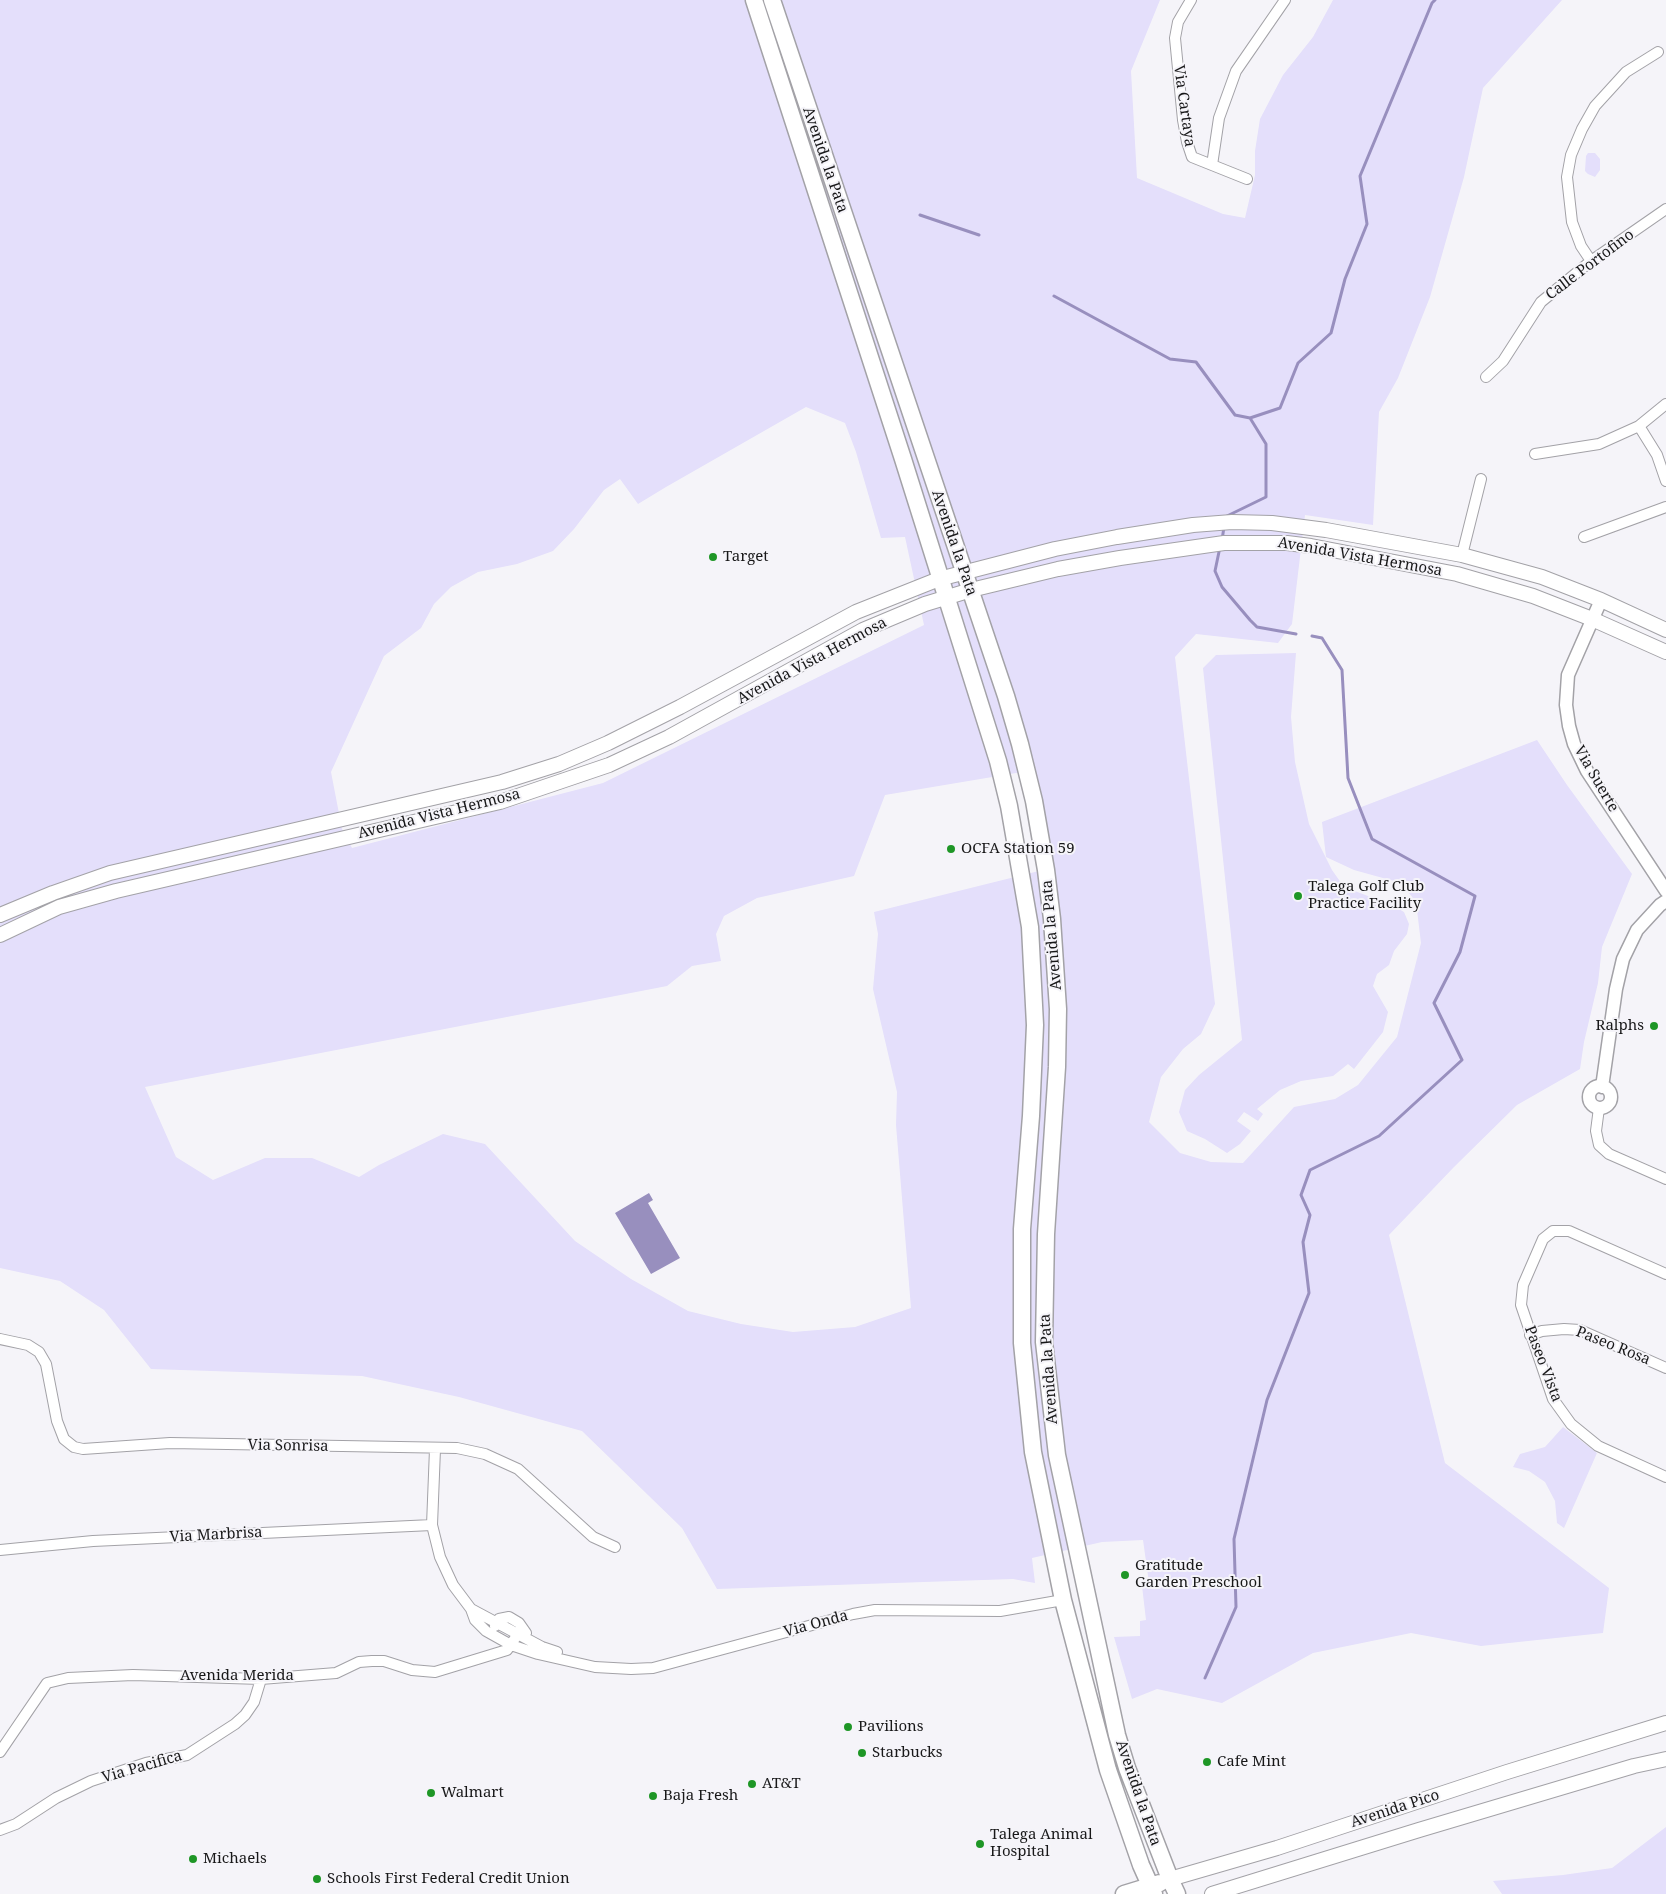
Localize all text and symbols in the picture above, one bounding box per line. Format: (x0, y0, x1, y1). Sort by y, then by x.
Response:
street label: Via Cartaya (1169, 64, 1199, 148)
street label: Avenida la Pata (798, 105, 852, 215)
street label: Calle Portofino (1542, 226, 1638, 304)
street label: Avenida la Pata (927, 488, 981, 598)
street label: Avenida Vista Hermosa (1276, 534, 1444, 580)
place label: Target (723, 548, 769, 566)
marker: Target (707, 551, 719, 563)
street label: Avenida Vista Hermosa (734, 614, 890, 708)
street label: Via Suerte (1570, 743, 1622, 815)
street label: Avenida Vista Hermosa (356, 785, 522, 843)
place label: OCFA Station 59 (961, 840, 1075, 858)
marker: OCFA Station 59 (945, 843, 957, 855)
place label: Talega Golf Club Practice Facility (1308, 878, 1424, 913)
street label: Avenida la Pata (1038, 879, 1066, 991)
marker: Talega Golf Club Practice Facility (1292, 890, 1304, 902)
place label: Ralphs (1596, 1017, 1644, 1035)
marker: Ralphs (1648, 1020, 1660, 1032)
street label: Avenida la Pata (1036, 1313, 1062, 1425)
street label: Paseo Vista (1520, 1323, 1566, 1405)
street label: Paseo Rosa (1573, 1323, 1653, 1369)
street label: Via Sonrisa (247, 1436, 329, 1456)
street label: Via Marbrisa (169, 1524, 263, 1546)
place label: Gratitude Garden Preschool (1135, 1557, 1262, 1592)
marker: Gratitude Garden Preschool (1119, 1569, 1131, 1581)
street label: Via Onda (782, 1607, 850, 1641)
street label: Avenida Merida (180, 1667, 294, 1685)
place label: Pavilions (858, 1718, 924, 1736)
marker: Pavilions (842, 1721, 854, 1733)
street label: Avenida la Pata (1111, 1738, 1165, 1848)
place label: Starbucks (872, 1744, 943, 1762)
street label: Via Pacifica (100, 1747, 184, 1787)
marker: Starbucks (856, 1747, 868, 1759)
place label: Cafe Mint (1217, 1753, 1286, 1771)
marker: Cafe Mint (1201, 1756, 1213, 1768)
place label: AT&T (762, 1775, 801, 1793)
marker: AT&T (746, 1778, 758, 1790)
place label: Walmart (441, 1784, 504, 1802)
street label: Avenida Pico (1348, 1786, 1442, 1832)
marker: Walmart (425, 1787, 437, 1799)
place label: Baja Fresh (663, 1787, 738, 1805)
marker: Baja Fresh (647, 1790, 659, 1802)
place label: Talega Animal Hospital (990, 1826, 1093, 1861)
marker: Talega Animal Hospital (974, 1838, 986, 1850)
place label: Michaels (203, 1850, 267, 1868)
marker: Michaels (187, 1853, 199, 1865)
place label: Schools First Federal Credit Union (327, 1870, 570, 1888)
marker: Schools First Federal Credit Union (311, 1873, 323, 1885)

